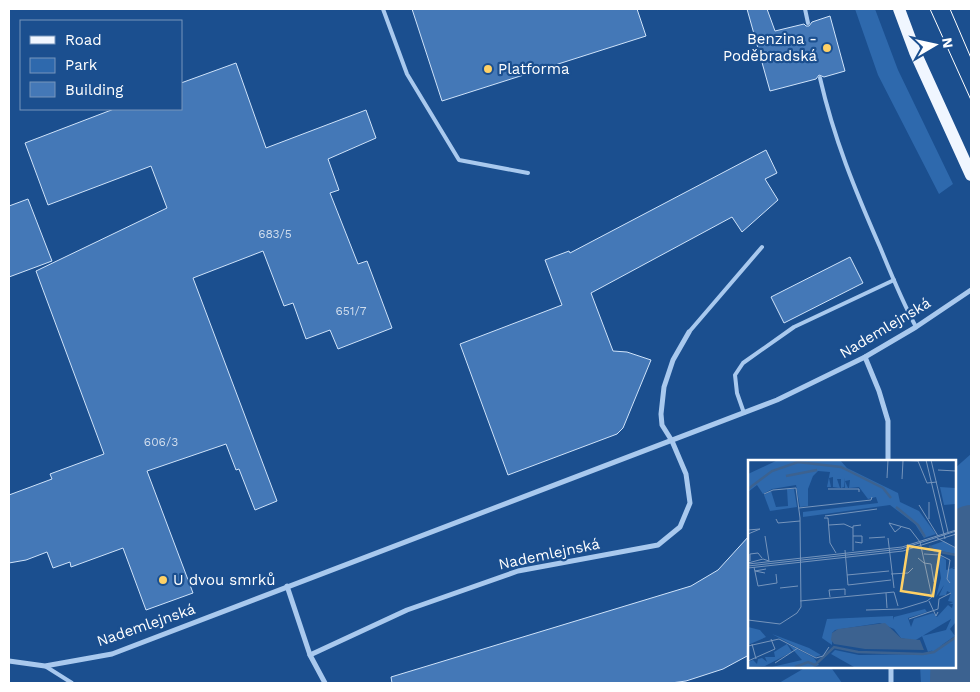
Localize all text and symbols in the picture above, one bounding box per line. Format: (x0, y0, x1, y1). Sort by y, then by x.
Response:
legend (20, 20, 182, 110)
north arrow (910, 20, 960, 70)
place label: Benzina - Poděbradská (723, 30, 817, 65)
text: Road (65, 31, 102, 49)
text: N (939, 37, 957, 49)
marker: Benzina - Poděbradská (821, 42, 833, 54)
text: Park (65, 56, 98, 74)
place label: Platforma (498, 60, 570, 78)
marker: Platforma (482, 63, 494, 75)
text: Building (65, 81, 123, 99)
house number: 683/5 (258, 227, 292, 241)
street label: Nademlejnská (836, 293, 934, 362)
house number: 651/7 (336, 304, 367, 318)
house number: 606/3 (144, 435, 178, 449)
inset map (748, 460, 955, 667)
street label: Nademlejnská (497, 534, 602, 574)
place label: U dvou smrků (173, 571, 275, 589)
marker: U dvou smrků (157, 574, 169, 586)
street label: Nademlejnská (94, 600, 198, 650)

